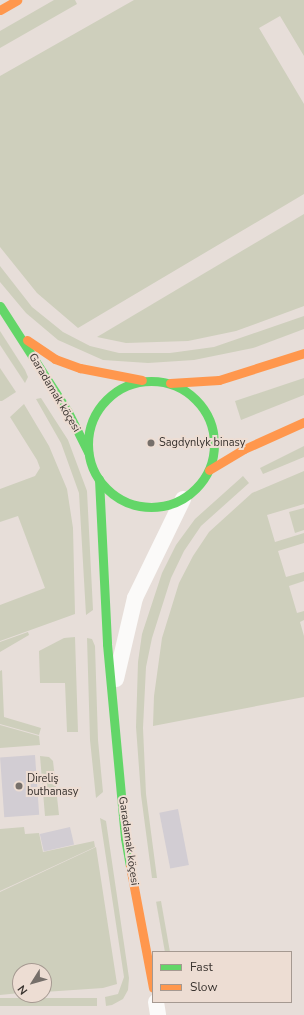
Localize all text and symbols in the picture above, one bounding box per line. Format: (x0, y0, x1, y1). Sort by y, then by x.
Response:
street label: Garadamak köçesi (25, 351, 83, 435)
place label: Sagdynlyk binasy (159, 436, 245, 450)
marker: Sagdynlyk binasy (146, 438, 156, 448)
place label: Direliş buthanasy (27, 773, 78, 799)
marker: Direliş buthanasy (14, 781, 24, 791)
street label: Garadamak köçesi (115, 796, 141, 886)
legend (152, 951, 292, 1003)
text: Fast (190, 959, 213, 975)
north arrow (12, 963, 52, 1003)
text: Slow (190, 979, 218, 995)
text: N (14, 982, 31, 998)

